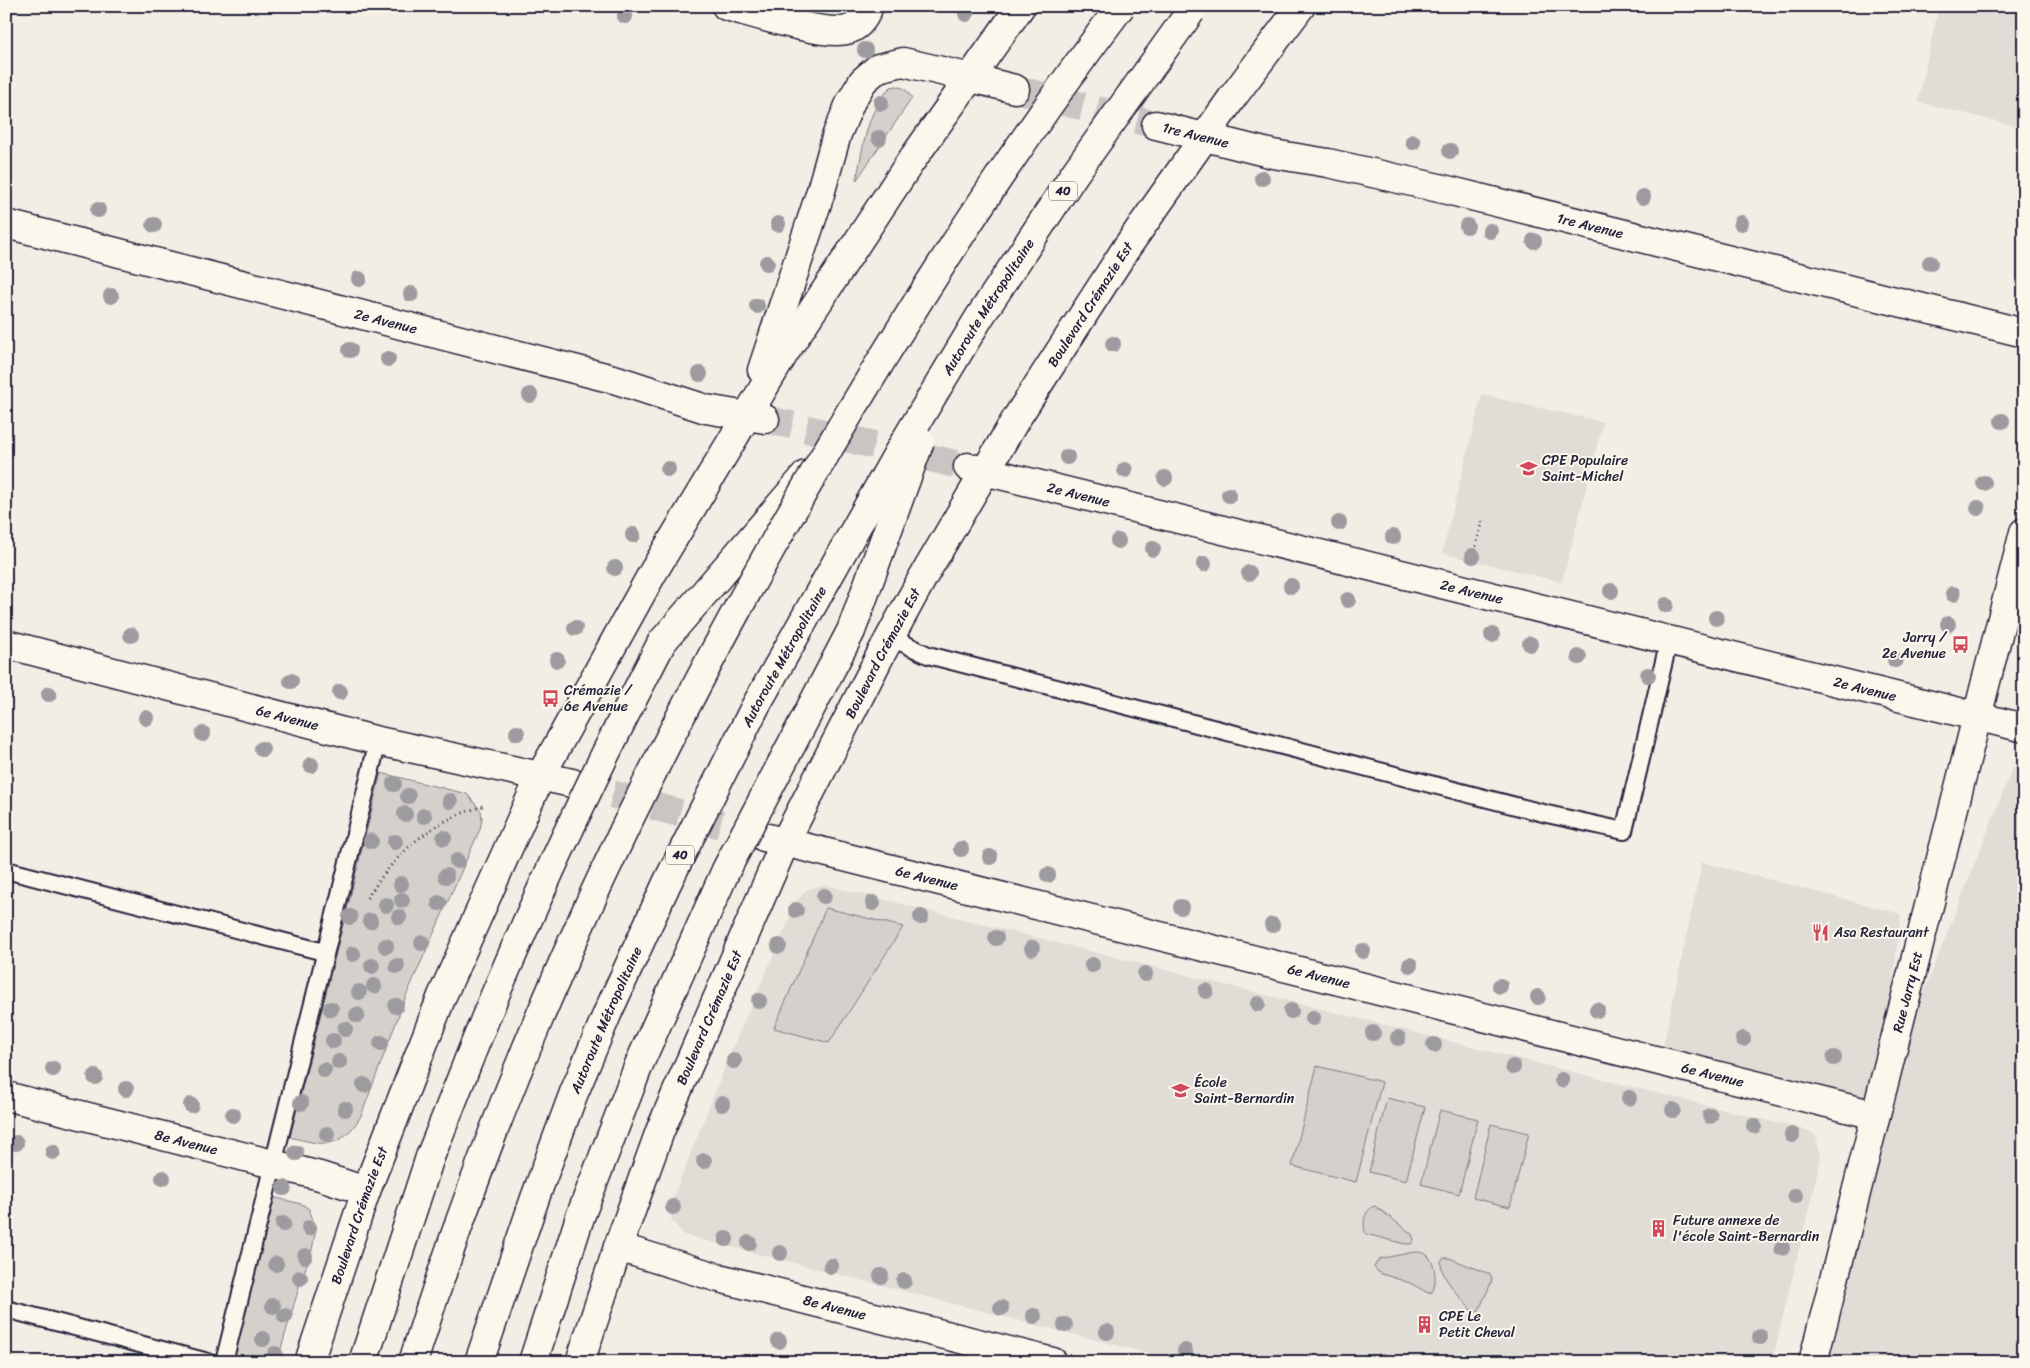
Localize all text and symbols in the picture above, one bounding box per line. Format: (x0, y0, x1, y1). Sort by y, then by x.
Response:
street label: 1re Avenue (1160, 115, 1232, 156)
road number: 40 (1049, 182, 1077, 200)
street label: 1re Avenue (1554, 206, 1626, 246)
street label: Autoroute Métropolitaine (935, 233, 1041, 381)
street label: Boulevard Crémazie Est (1041, 236, 1141, 372)
street label: 2e Avenue (352, 301, 420, 341)
place label: CPE Populaire Saint-Michel (1542, 448, 1628, 489)
school or university icon: CPE Populaire Saint-Michel (1518, 458, 1538, 478)
street label: 2e Avenue (1044, 475, 1113, 515)
street label: 2e Avenue (1438, 572, 1506, 612)
street label: Autoroute Métropolitaine (734, 581, 834, 732)
street label: Boulevard Crémazie Est (838, 582, 928, 723)
place label: Jarry / 2e Avenue (1882, 625, 1948, 666)
bus stop icon: Jarry / 2e Avenue (1950, 635, 1970, 655)
street label: 2e Avenue (1831, 669, 1899, 709)
place label: Crémazie / 6e Avenue (564, 678, 633, 719)
bus stop icon: Crémazie / 6e Avenue (540, 688, 560, 708)
street label: 6e Avenue (253, 698, 322, 738)
road number: 40 (666, 846, 694, 864)
street label: 6e Avenue (893, 858, 961, 898)
place label: Asa Restaurant (1833, 920, 1930, 945)
restaurant icon: Asa Restaurant (1810, 922, 1830, 942)
street label: Autoroute Métropolitaine (563, 942, 649, 1098)
street label: Boulevard Crémazie Est (669, 945, 750, 1089)
street label: Rue Jarry Est (1885, 949, 1930, 1035)
street label: 6e Avenue (1285, 956, 1353, 996)
street label: 6e Avenue (1679, 1055, 1747, 1095)
place label: École Saint-Bernardin (1194, 1070, 1295, 1111)
school or university icon: École Saint-Bernardin (1170, 1080, 1190, 1100)
street label: 8e Avenue (152, 1122, 220, 1162)
street label: Boulevard Crémazie Est (324, 1141, 396, 1288)
place label: Future annexe de l'école Saint-Bernardin (1673, 1208, 1820, 1249)
building icon: Future annexe de l'école Saint-Bernardin (1649, 1218, 1669, 1238)
street label: 8e Avenue (800, 1288, 869, 1328)
place label: CPE Le Petit Cheval (1439, 1304, 1516, 1345)
building icon: CPE Le Petit Cheval (1415, 1314, 1435, 1334)

